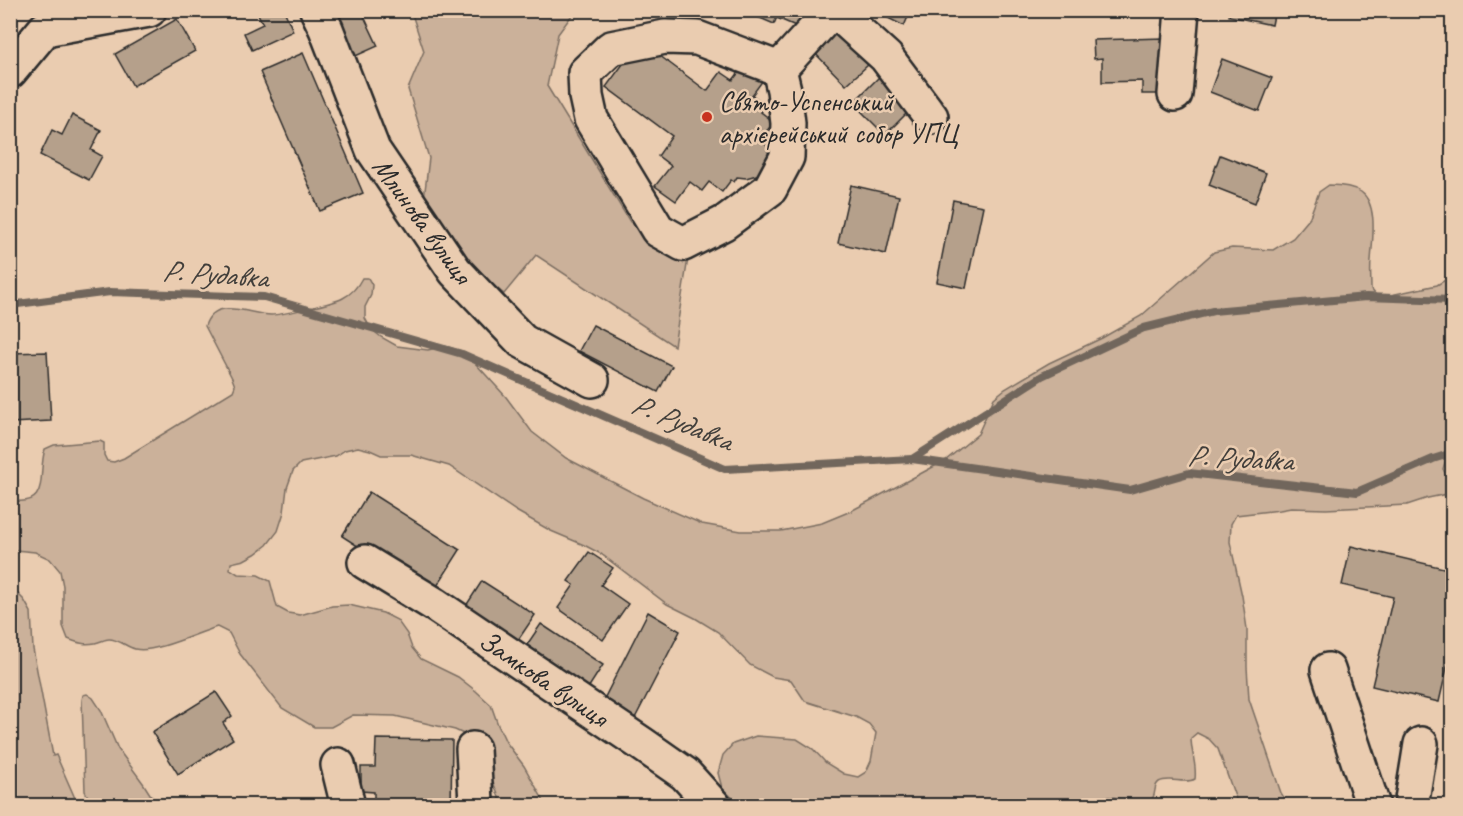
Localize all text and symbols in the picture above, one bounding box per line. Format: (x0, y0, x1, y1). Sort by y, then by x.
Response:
place label: Свято-Успенський архієрейський собор УПЦ (719, 84, 961, 151)
marker: Свято-Успенський архієрейський собор УПЦ (700, 110, 714, 124)
street label: Млинова вулиця (365, 150, 482, 292)
water label: Р. Рудавка (161, 251, 273, 297)
water label: Р. Рудавка (626, 385, 741, 461)
water label: Р. Рудавка (1186, 436, 1297, 480)
street label: Замкова вулиця (472, 622, 617, 736)

